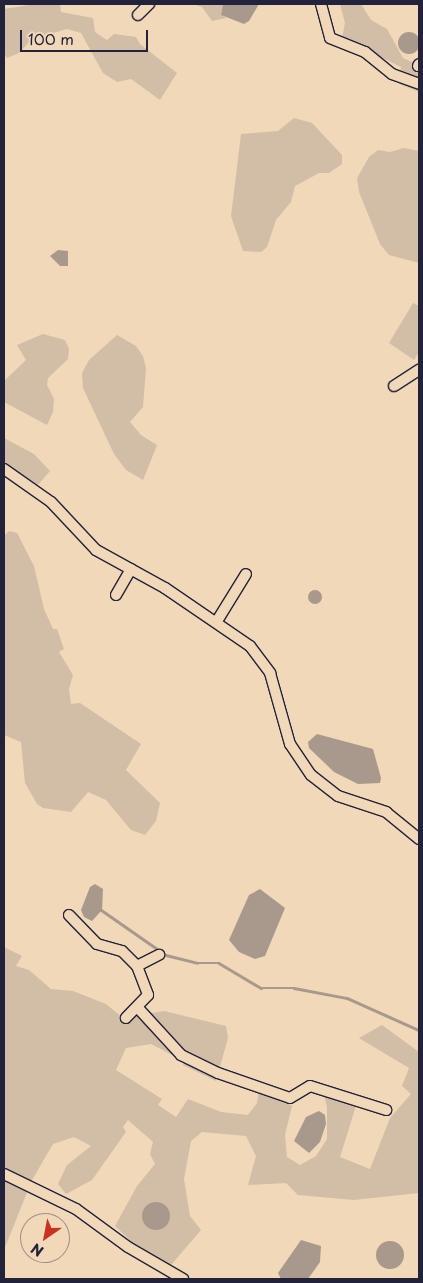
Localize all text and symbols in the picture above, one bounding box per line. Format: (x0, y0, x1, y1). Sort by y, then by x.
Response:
scale bar (22, 20, 150, 52)
text: 100 m (28, 27, 74, 50)
north arrow (20, 1213, 70, 1263)
text: N (27, 1238, 47, 1262)

